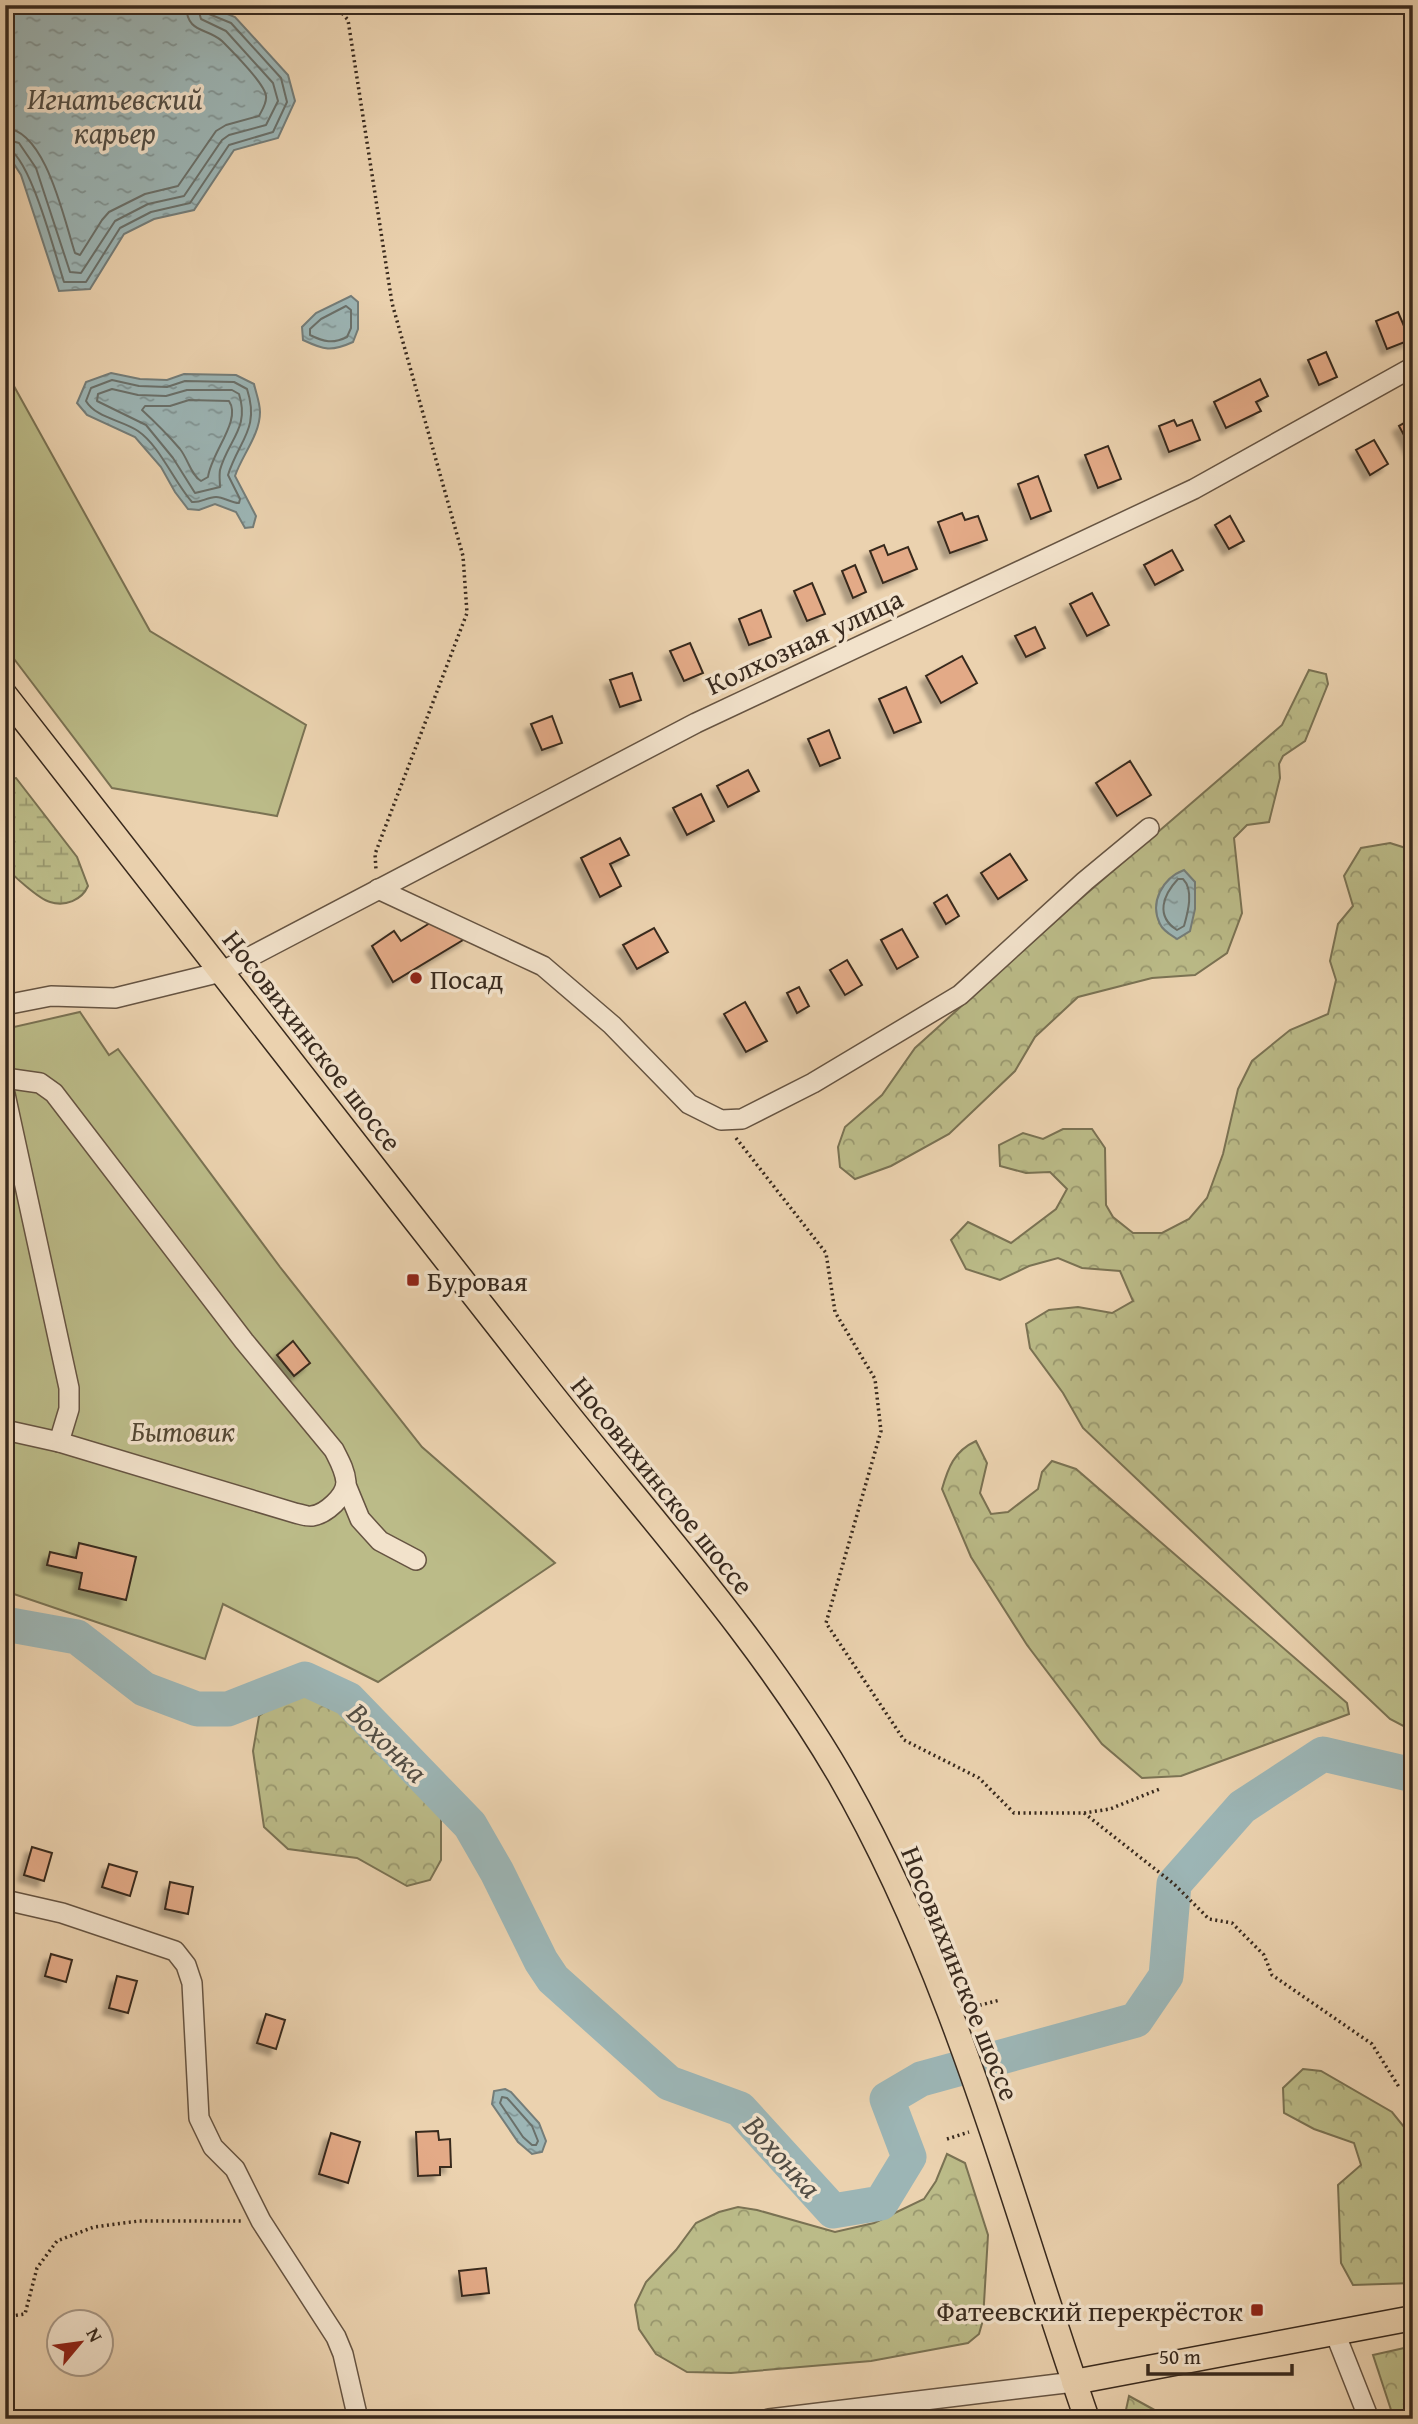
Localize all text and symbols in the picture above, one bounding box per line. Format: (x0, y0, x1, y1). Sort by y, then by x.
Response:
water label: Игнатьевский карьер (27, 76, 203, 154)
street label: Колхозная улица (699, 577, 910, 705)
street label: Носовихинское шоссе (213, 921, 413, 1159)
place label: Посад (430, 958, 503, 999)
marker: Посад (408, 970, 424, 986)
place label: Буровая (427, 1260, 528, 1301)
marker: Буровая (405, 1272, 421, 1288)
street label: Носовихинское шоссе (562, 1367, 764, 1603)
park label: Бытовик (131, 1410, 235, 1451)
water label: Вохонка (337, 1691, 438, 1792)
street label: Носовихинское шоссе (891, 1840, 1031, 2106)
water label: Вохонка (733, 2104, 832, 2207)
place label: Фатеевский перекрёсток (937, 2290, 1243, 2331)
marker: Фатеевский перекрёсток (1249, 2302, 1265, 2318)
north arrow (46, 2308, 116, 2378)
text: N (80, 2322, 110, 2347)
scale bar (1148, 2333, 1292, 2377)
text: 50 m (1159, 2341, 1201, 2372)

